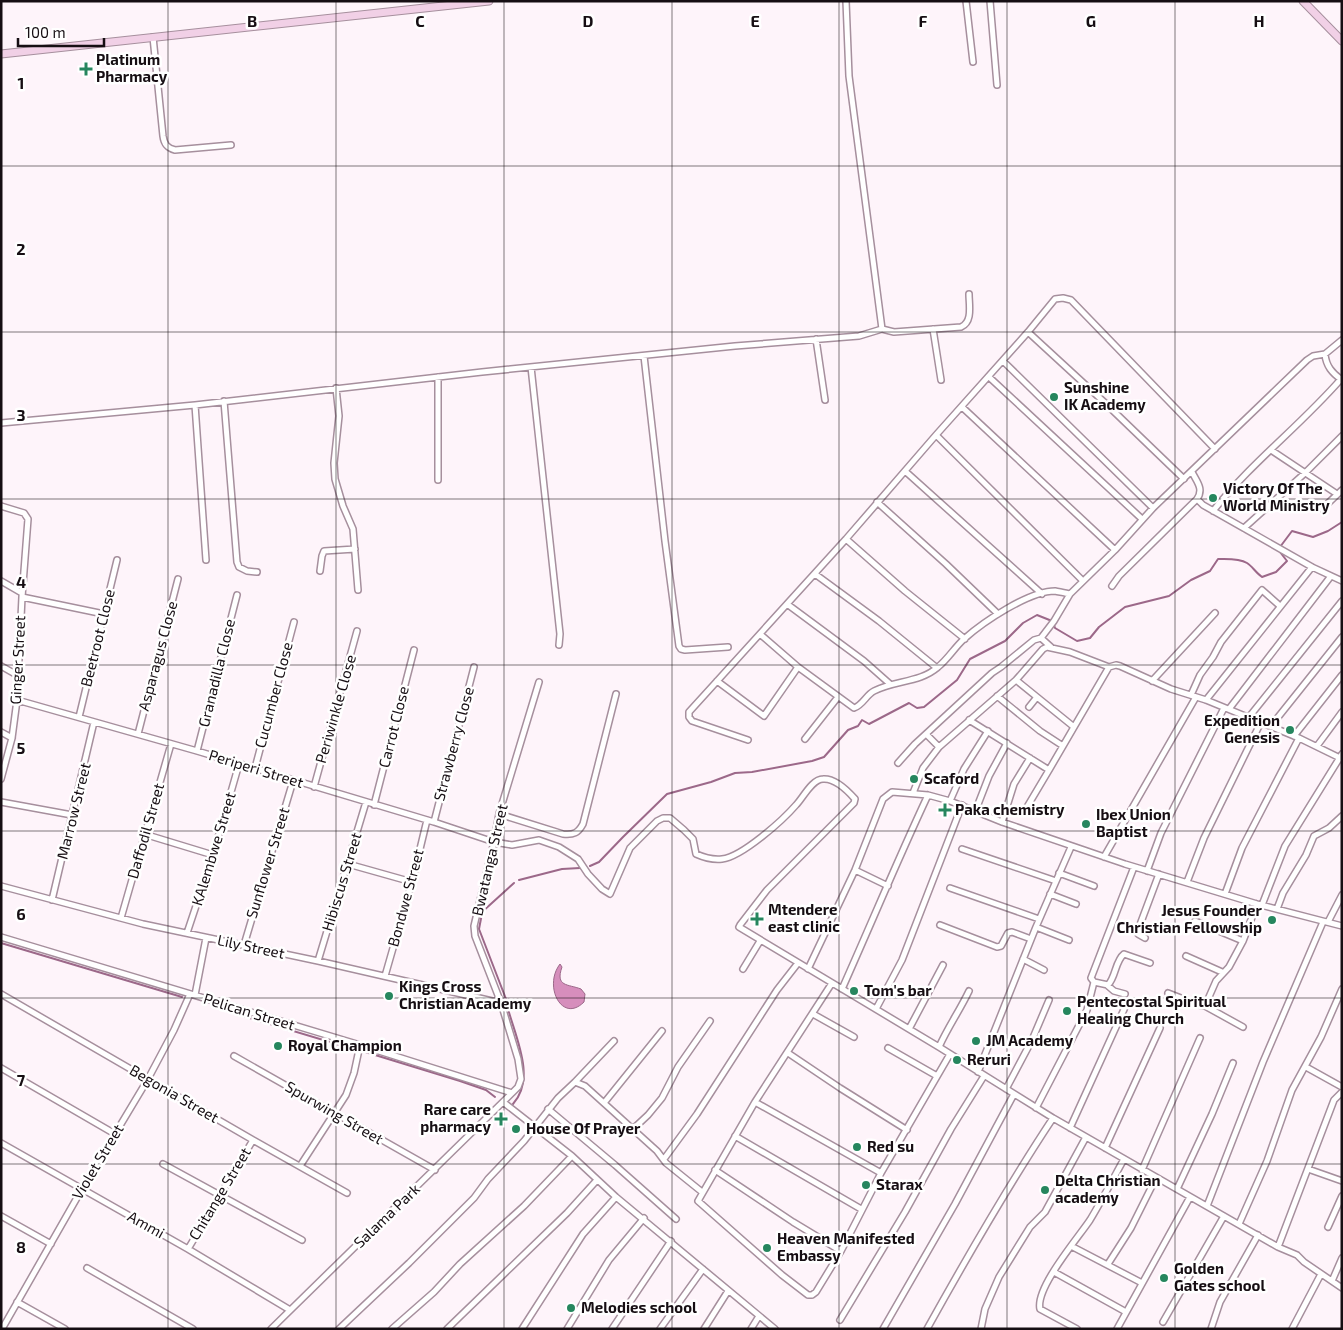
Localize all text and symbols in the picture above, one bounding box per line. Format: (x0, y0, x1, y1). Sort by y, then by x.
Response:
text: B (247, 11, 257, 30)
text: C (415, 11, 425, 30)
text: D (583, 11, 594, 30)
text: E (750, 11, 760, 30)
text: F (919, 11, 928, 30)
text: G (1086, 11, 1096, 30)
text: H (1253, 11, 1265, 30)
scale bar (18, 15, 104, 47)
text: 100 m (25, 23, 66, 41)
place label: Platinum Pharmacy (96, 50, 168, 86)
marker: Platinum Pharmacy (80, 63, 92, 75)
text: 1 (18, 73, 24, 92)
text: 2 (16, 239, 26, 258)
place label: Sunshine IK Academy (1064, 378, 1146, 414)
marker: Sunshine IK Academy (1048, 391, 1060, 403)
text: 3 (16, 405, 26, 424)
place label: Victory Of The World Ministry (1223, 479, 1330, 515)
marker: Victory Of The World Ministry (1207, 492, 1219, 504)
text: 4 (16, 572, 26, 591)
street label: Beetroot Close (76, 587, 118, 689)
street label: Asparagus Close (134, 599, 180, 713)
street label: Ginger Street (6, 615, 28, 705)
street label: Granadilla Close (194, 617, 238, 729)
street label: Cucumber Close (250, 640, 296, 750)
street label: Periwinkle Close (311, 652, 359, 765)
street label: Carrot Close (374, 684, 412, 769)
street label: Strawberry Close (429, 685, 477, 803)
place label: Expedition Genesis (1204, 711, 1280, 746)
marker: Expedition Genesis (1284, 724, 1296, 736)
text: 5 (17, 738, 26, 757)
street label: Periperi Street (207, 745, 306, 791)
street label: Marrow Street (52, 760, 94, 861)
place label: Scaford (924, 769, 979, 787)
marker: Scaford (908, 773, 920, 785)
street label: Daffodil Street (123, 781, 167, 881)
street label: KAlembwe Street (187, 790, 239, 908)
place label: Paka chemistry (955, 800, 1065, 819)
street label: Bwatanga Street (467, 802, 511, 917)
marker: Paka chemistry (939, 804, 951, 816)
street label: Sunflower Street (242, 805, 293, 920)
place label: Ibex Union Baptist (1096, 805, 1171, 840)
marker: Ibex Union Baptist (1080, 818, 1092, 830)
street label: Hibiscus Street (318, 830, 365, 933)
street label: Bondwe Street (383, 847, 427, 949)
place label: Mtendere east clinic (768, 900, 840, 935)
place label: Jesus Founder Christian Fellowship (1116, 901, 1263, 936)
text: 6 (16, 904, 26, 923)
marker: Mtendere east clinic (750, 912, 764, 926)
marker: Jesus Founder Christian Fellowship (1266, 914, 1278, 926)
street label: Lily Street (216, 930, 287, 962)
place label: Kings Cross Christian Academy (399, 977, 532, 1013)
place label: Tom's bar (864, 981, 932, 999)
marker: Tom's bar (848, 985, 860, 997)
street label: Pelican Street (202, 989, 297, 1034)
marker: Kings Cross Christian Academy (383, 990, 395, 1002)
place label: Pentecostal Spiritual Healing Church (1077, 992, 1226, 1027)
marker: Pentecostal Spiritual Healing Church (1061, 1005, 1073, 1017)
place label: JM Academy (986, 1031, 1074, 1050)
marker: JM Academy (970, 1035, 982, 1047)
place label: Royal Champion (288, 1036, 402, 1055)
marker: Royal Champion (272, 1040, 284, 1052)
place label: Reruri (967, 1050, 1011, 1068)
marker: Reruri (951, 1054, 963, 1066)
street label: Begonia Street (127, 1060, 222, 1126)
text: 7 (17, 1070, 26, 1089)
street label: Spurwing Street (282, 1077, 387, 1148)
place label: Rare care pharmacy (420, 1100, 491, 1136)
marker: Rare care pharmacy (495, 1113, 507, 1125)
place label: House Of Prayer (526, 1119, 641, 1138)
street label: Violet Street (68, 1120, 127, 1202)
marker: House Of Prayer (510, 1123, 522, 1135)
place label: Red su (867, 1137, 914, 1155)
marker: Red su (851, 1141, 863, 1153)
street label: Chitange Street (184, 1144, 254, 1243)
place label: Delta Christian academy (1055, 1171, 1161, 1207)
place label: Starax (876, 1175, 923, 1193)
street label: Salama Park (350, 1179, 423, 1251)
marker: Starax (860, 1179, 872, 1191)
marker: Delta Christian academy (1039, 1184, 1051, 1196)
street label: Ammi (125, 1207, 168, 1242)
place label: Heaven Manifested Embassy (777, 1229, 915, 1265)
text: 8 (16, 1237, 26, 1256)
marker: Heaven Manifested Embassy (761, 1242, 773, 1254)
place label: Golden Gates school (1174, 1259, 1265, 1294)
marker: Golden Gates school (1158, 1272, 1170, 1284)
place label: Melodies school (581, 1298, 697, 1316)
marker: Melodies school (565, 1302, 577, 1314)

